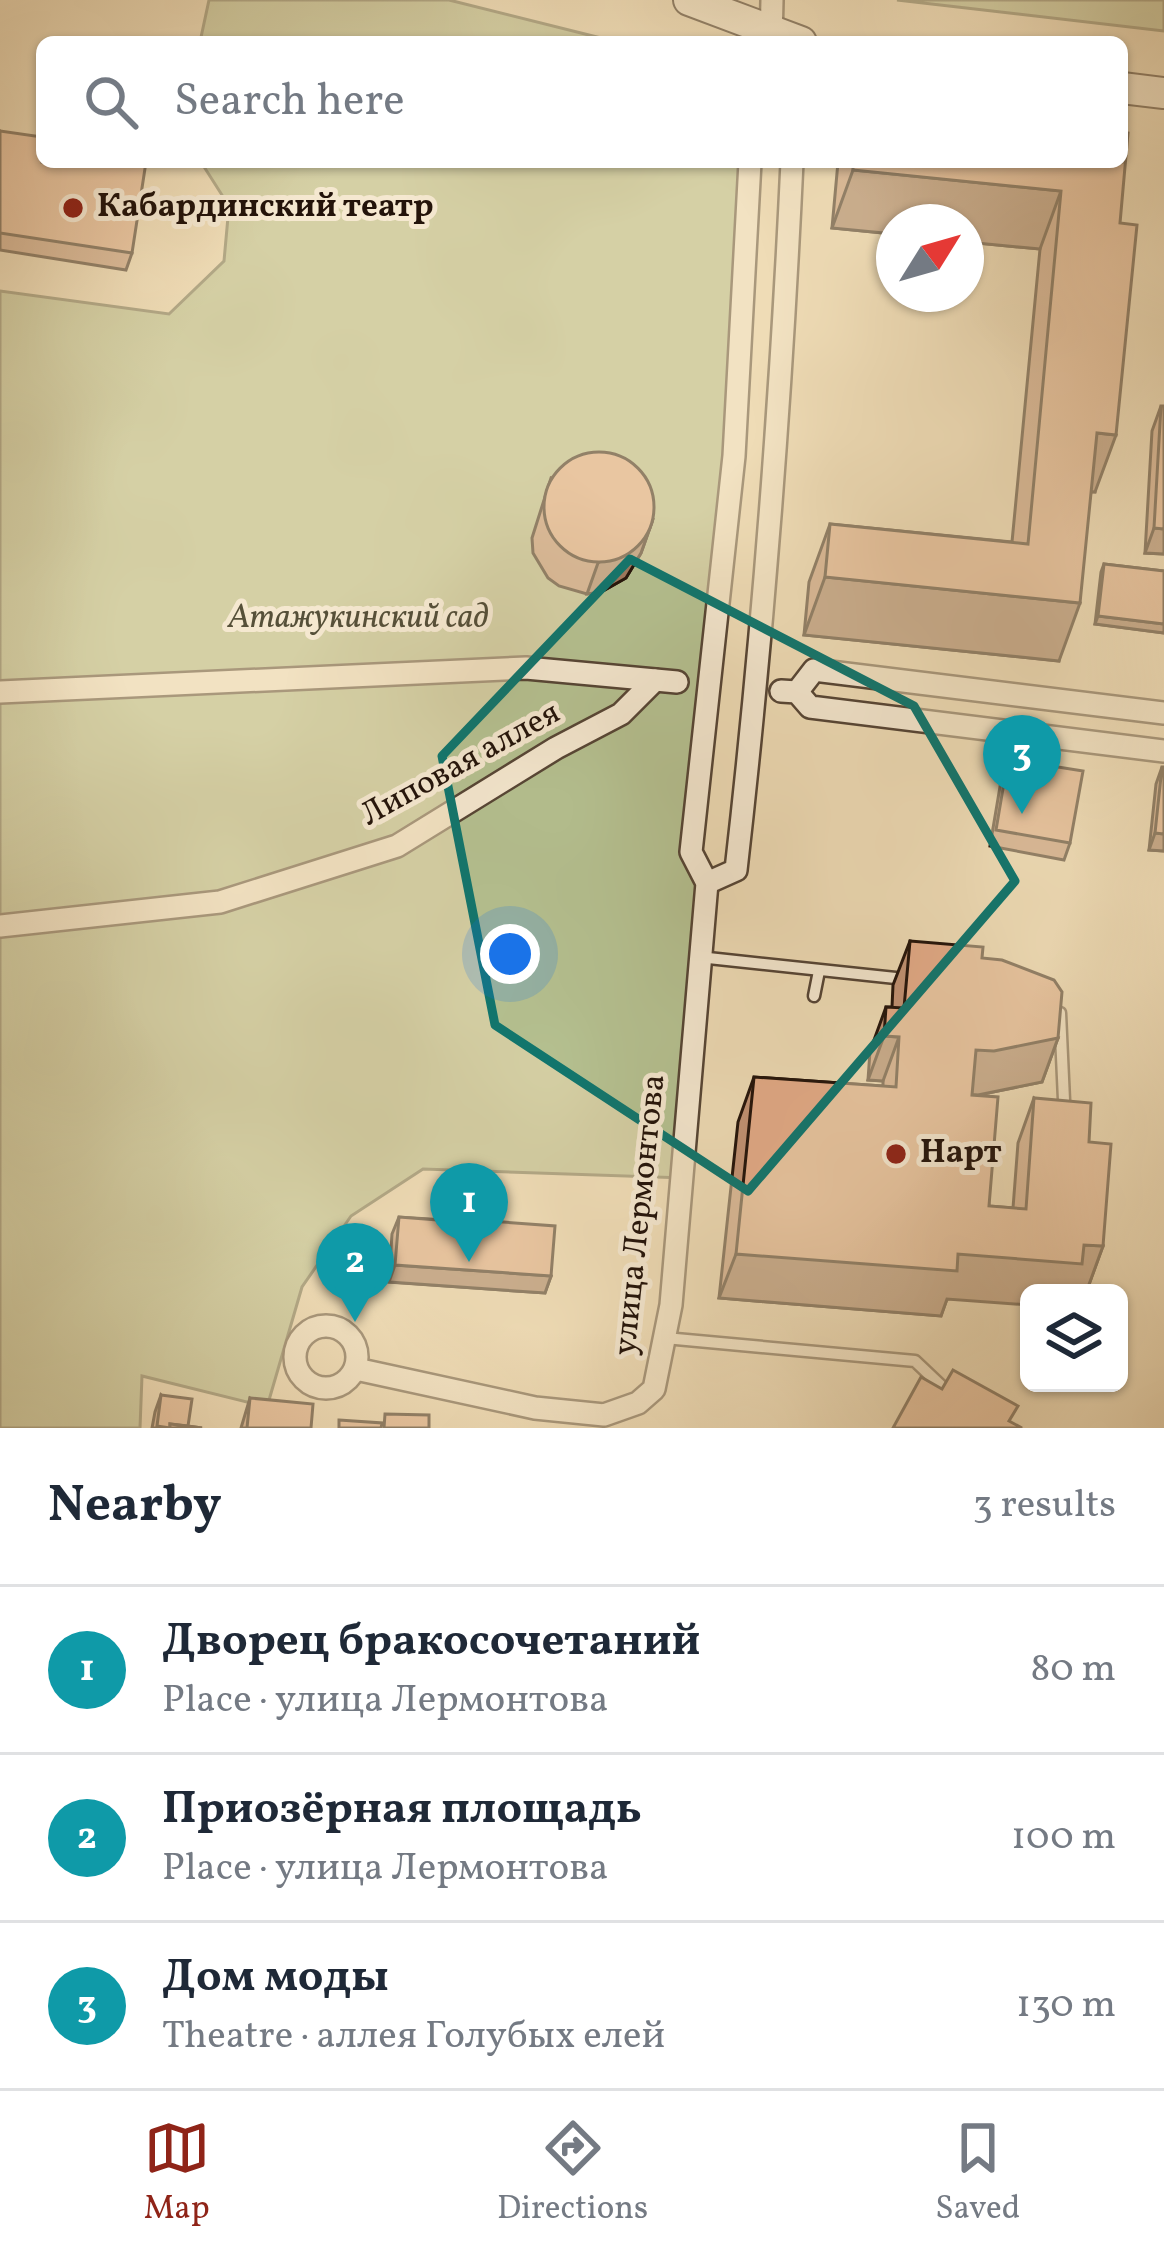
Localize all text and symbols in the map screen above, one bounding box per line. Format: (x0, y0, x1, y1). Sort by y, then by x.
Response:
search box (36, 36, 1128, 168)
icon: search (78, 69, 144, 135)
text: Search here (174, 71, 405, 134)
place label: Кабардинский театр (97, 185, 434, 231)
marker: Кабардинский театр (60, 195, 86, 221)
north arrow (876, 204, 984, 312)
park label: Атажукинский сад (227, 596, 488, 642)
street label: Липовая аллея (353, 691, 569, 839)
pin: 3 (983, 715, 1061, 814)
your location (480, 924, 540, 984)
street label: улица Лермонтова (603, 1072, 679, 1358)
place label: Нарт (920, 1131, 1002, 1177)
marker: Нарт (883, 1141, 909, 1167)
pin: 1 (430, 1163, 508, 1262)
pin: 2 (316, 1223, 394, 1322)
map controls (1020, 1284, 1128, 1392)
button: layers (1020, 1284, 1128, 1392)
text: Nearby (48, 1471, 222, 1542)
text: 3 results (973, 1479, 1116, 1533)
text: Дворец бракосочетаний (162, 1611, 701, 1674)
text: 1 (79, 1643, 95, 1697)
text: 80 m (1030, 1643, 1116, 1697)
text: Place · улица Лермонтова (162, 1674, 608, 1728)
text: Приозёрная площадь (162, 1779, 642, 1842)
text: 2 (77, 1811, 97, 1865)
text: 100 m (1011, 1811, 1116, 1865)
text: Place · улица Лермонтова (162, 1842, 608, 1896)
text: Дом моды (162, 1947, 389, 2010)
text: 3 (77, 1979, 97, 2033)
text: 130 m (1016, 1979, 1116, 2033)
text: Theatre · аллея Голубых елей (162, 2010, 665, 2064)
tab: Map (144, 2115, 210, 2233)
tab: Directions (497, 2115, 648, 2233)
tab: Saved (935, 2115, 1020, 2233)

